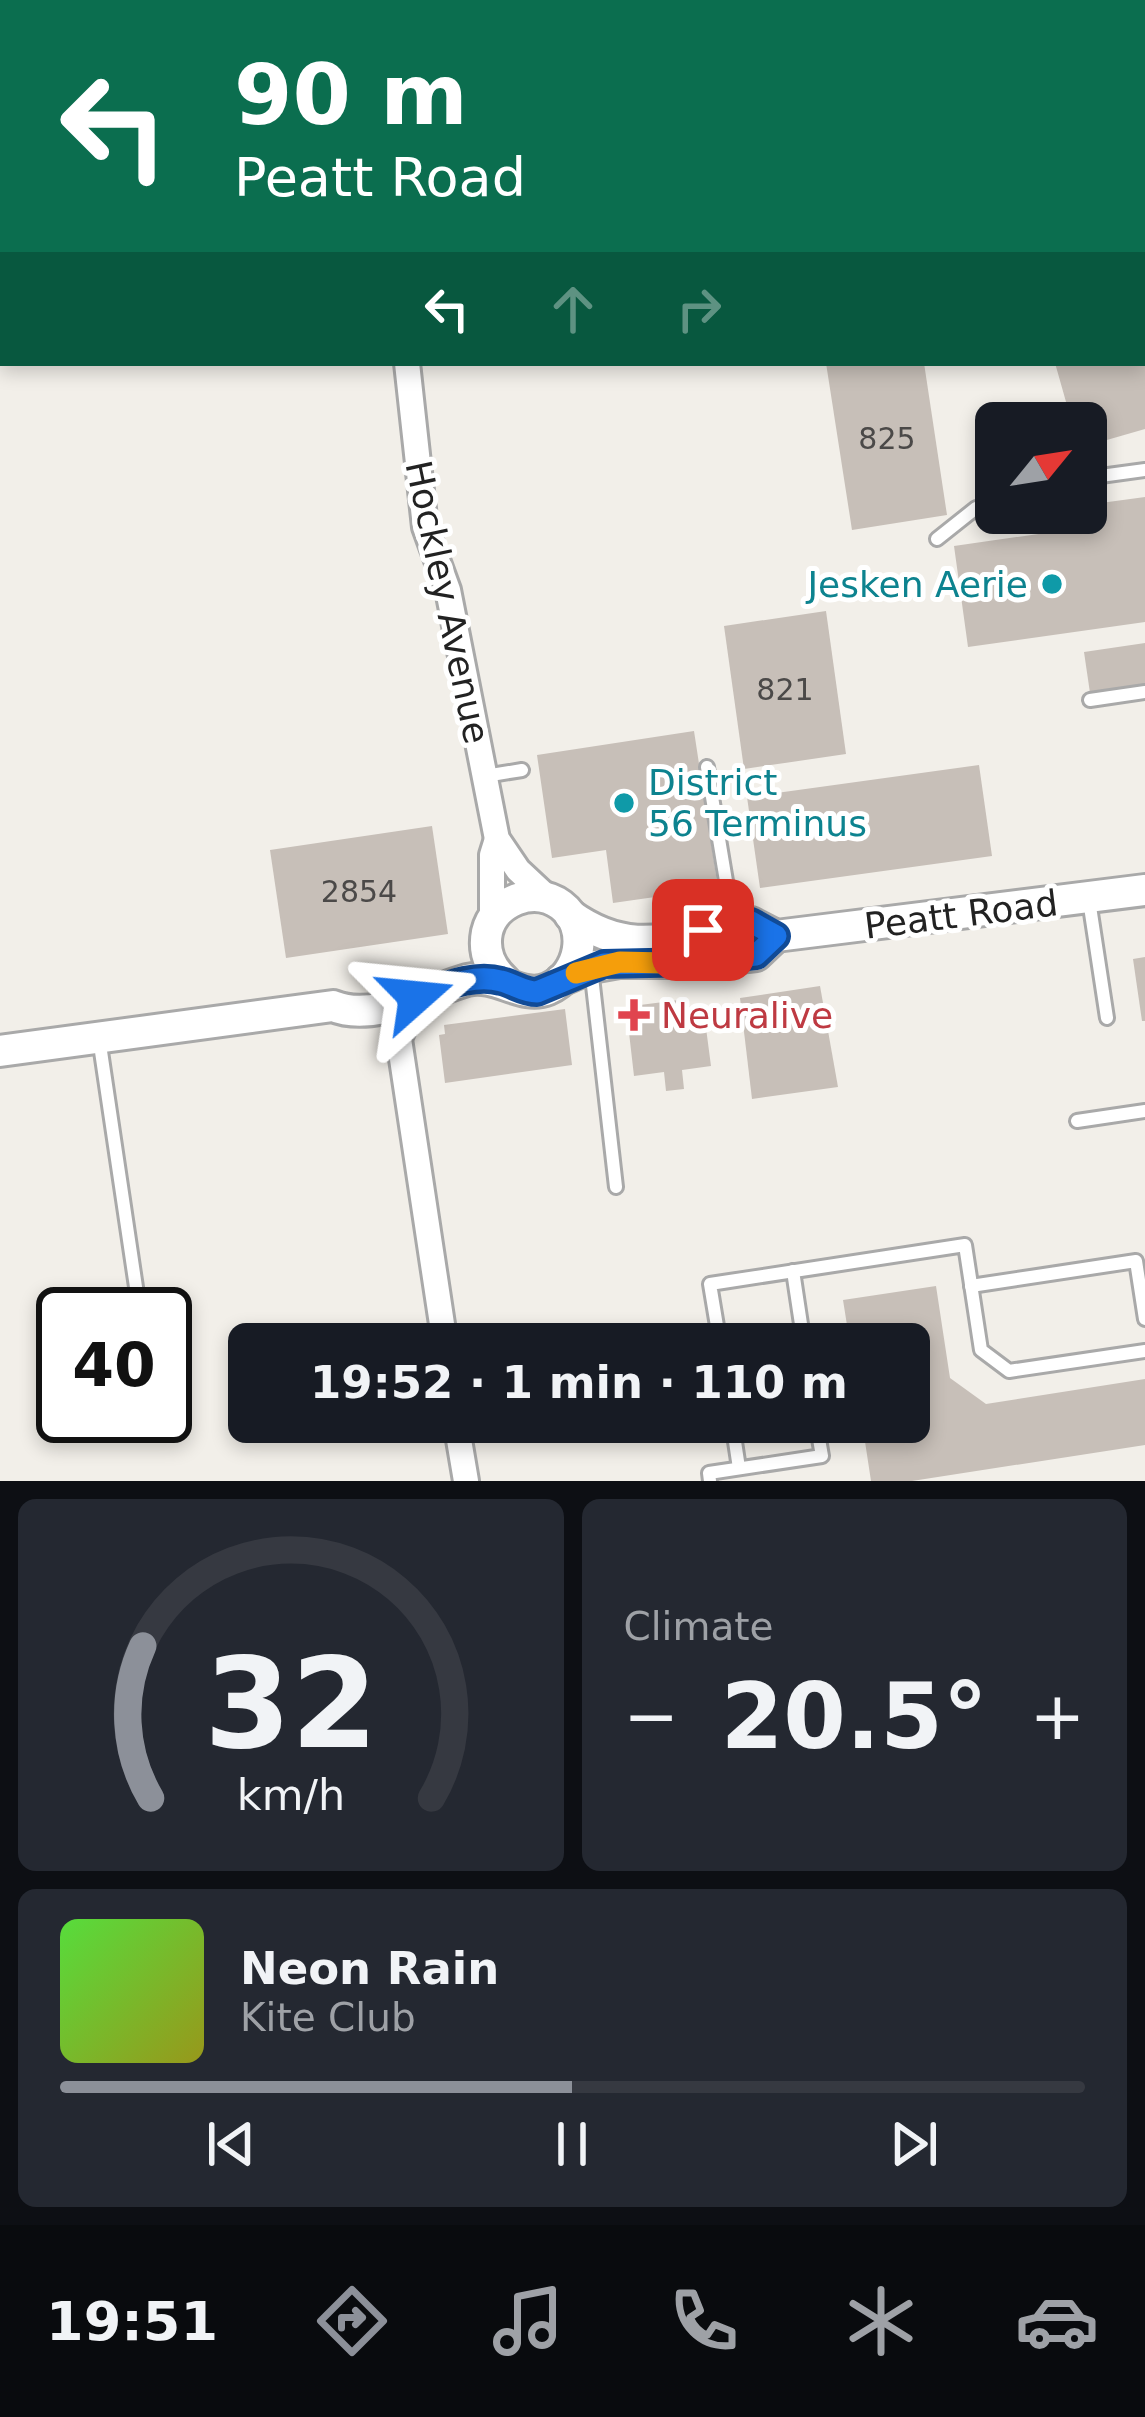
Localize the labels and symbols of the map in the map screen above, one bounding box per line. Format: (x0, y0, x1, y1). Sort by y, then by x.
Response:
north arrow (975, 402, 1107, 534)
house number: 825 (858, 421, 916, 456)
street label: Hockley Avenue (397, 457, 498, 747)
place label: Jesken Aerie (805, 564, 1028, 605)
marker: Jesken Aerie (1039, 571, 1065, 597)
house number: 821 (756, 672, 814, 707)
place label: District 56 Terminus (648, 762, 867, 844)
marker: District 56 Terminus (611, 790, 637, 816)
house number: 2854 (321, 874, 397, 909)
pin (652, 879, 754, 981)
street label: Peatt Road (862, 882, 1060, 947)
position arrow (353, 934, 479, 1060)
place label: Neuralive (661, 995, 833, 1036)
marker: Neuralive (618, 999, 650, 1031)
speed limit sign: 40 (36, 1287, 192, 1443)

